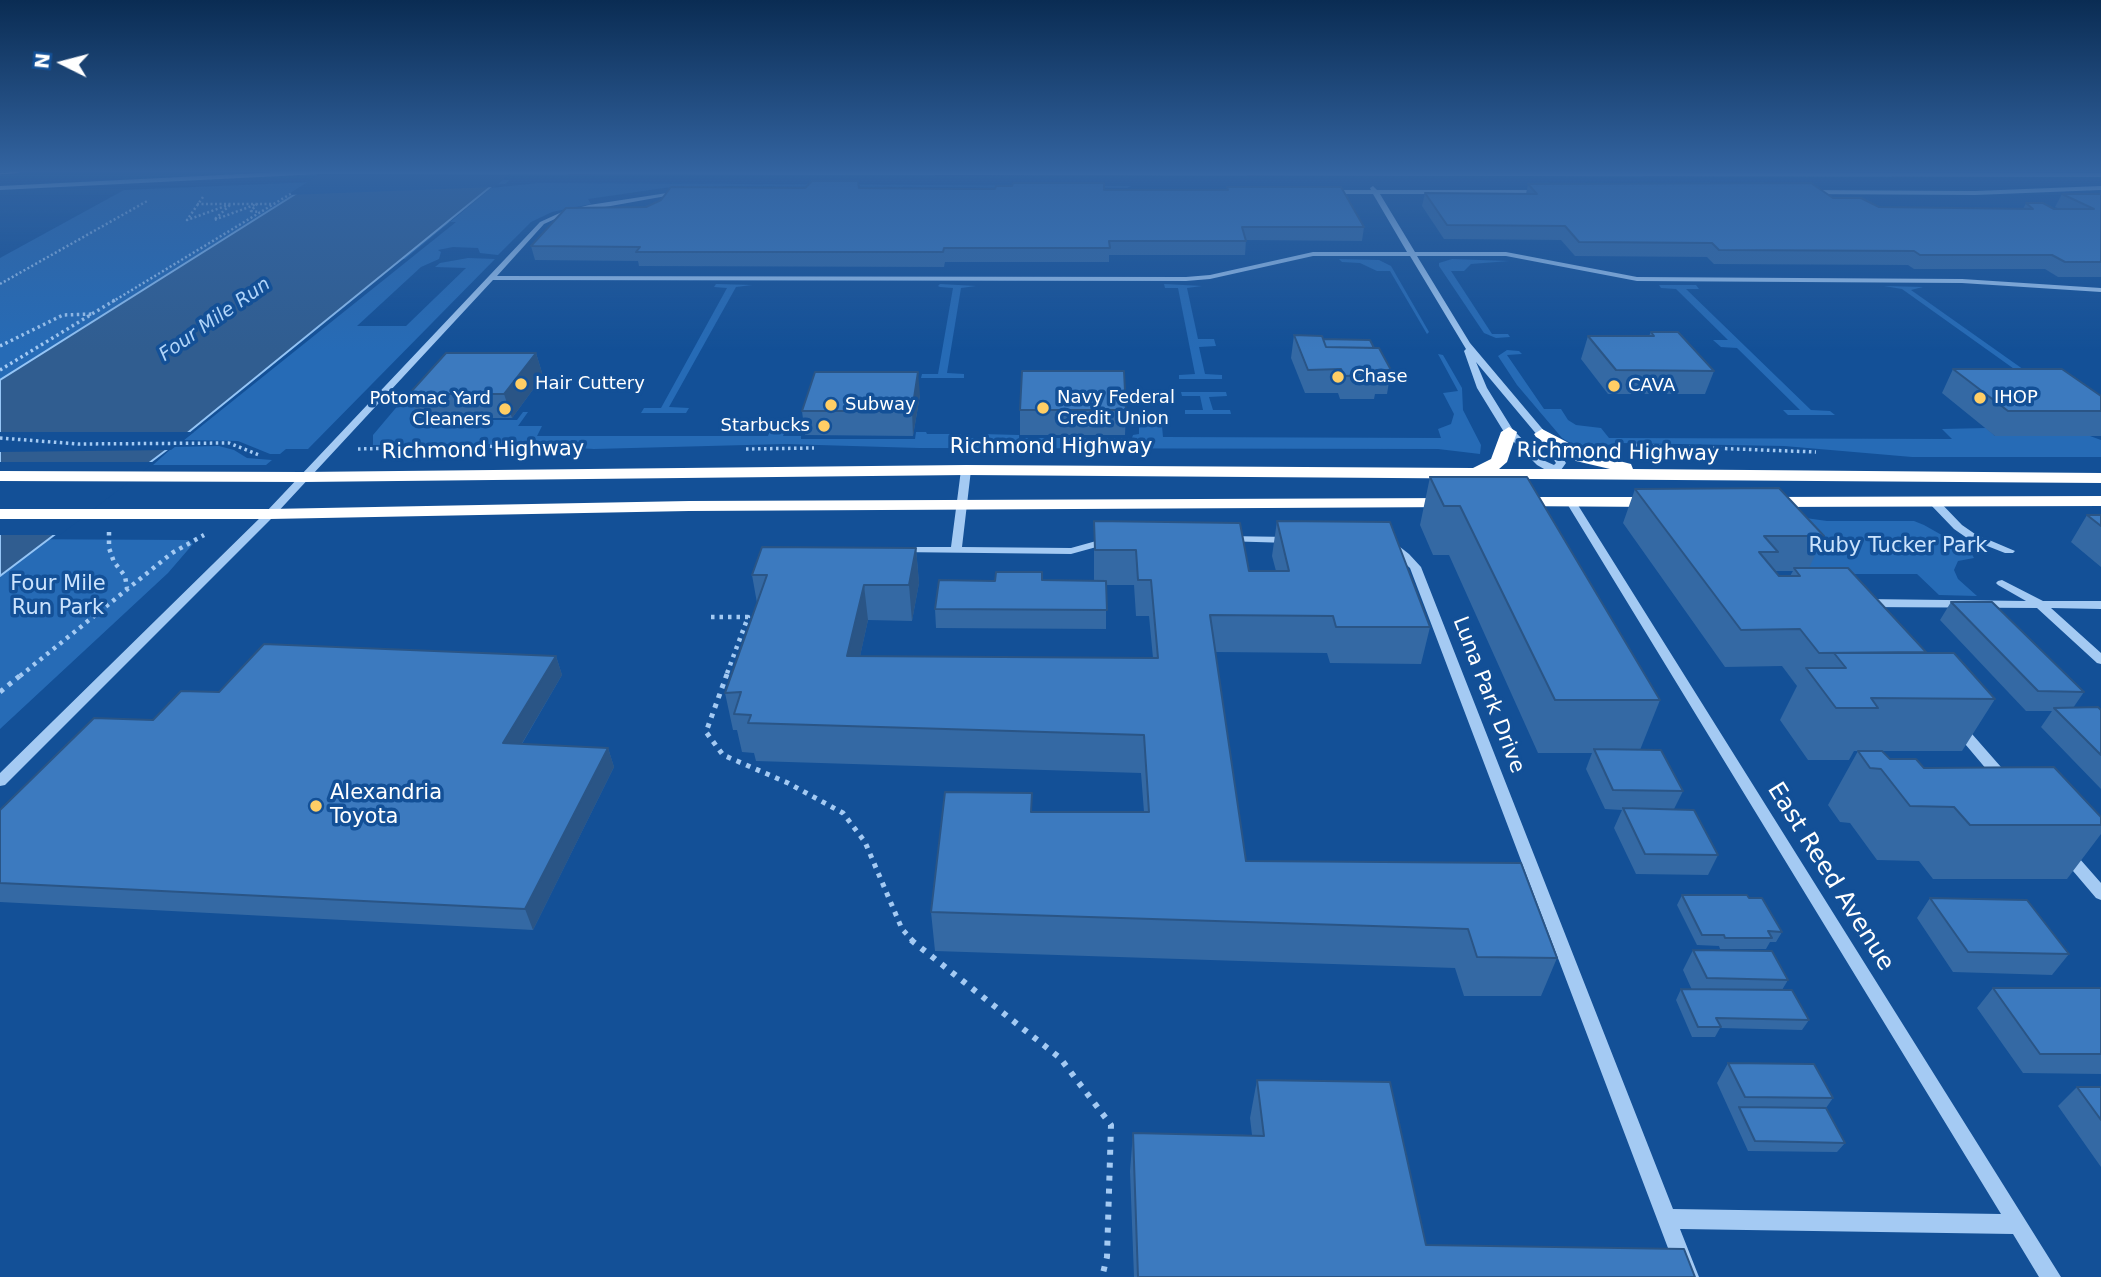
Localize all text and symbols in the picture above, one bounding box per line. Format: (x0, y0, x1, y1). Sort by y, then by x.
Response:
north arrow (28, 28, 98, 98)
text: N (30, 52, 54, 70)
water label: Four Mile Run (155, 273, 275, 367)
place label: Chase (1352, 366, 1407, 388)
marker: Chase (1330, 369, 1346, 385)
place label: Hair Cuttery (535, 373, 645, 395)
place label: CAVA (1628, 375, 1675, 397)
marker: Hair Cuttery (513, 376, 529, 392)
marker: CAVA (1606, 378, 1622, 394)
place label: Navy Federal Credit Union (1057, 387, 1175, 430)
place label: IHOP (1994, 387, 2038, 409)
place label: Potomac Yard Cleaners (369, 388, 491, 430)
marker: IHOP (1972, 390, 1988, 406)
place label: Subway (845, 394, 916, 416)
marker: Subway (823, 397, 839, 413)
marker: Navy Federal Credit Union (1035, 400, 1051, 416)
marker: Potomac Yard Cleaners (497, 401, 513, 417)
place label: Starbucks (721, 415, 810, 437)
marker: Starbucks (816, 418, 832, 434)
street label: Richmond Highway (950, 435, 1152, 461)
street label: Richmond Highway (381, 437, 585, 465)
street label: Richmond Highway (1516, 439, 1720, 467)
park label: Ruby Tucker Park (1809, 534, 1987, 560)
park label: Four Mile Run Park (10, 572, 106, 622)
street label: Luna Park Drive (1447, 613, 1529, 777)
street label: East Reed Avenue (1760, 778, 1900, 976)
place label: Alexandria Toyota (330, 781, 442, 831)
marker: Alexandria Toyota (308, 798, 324, 814)

